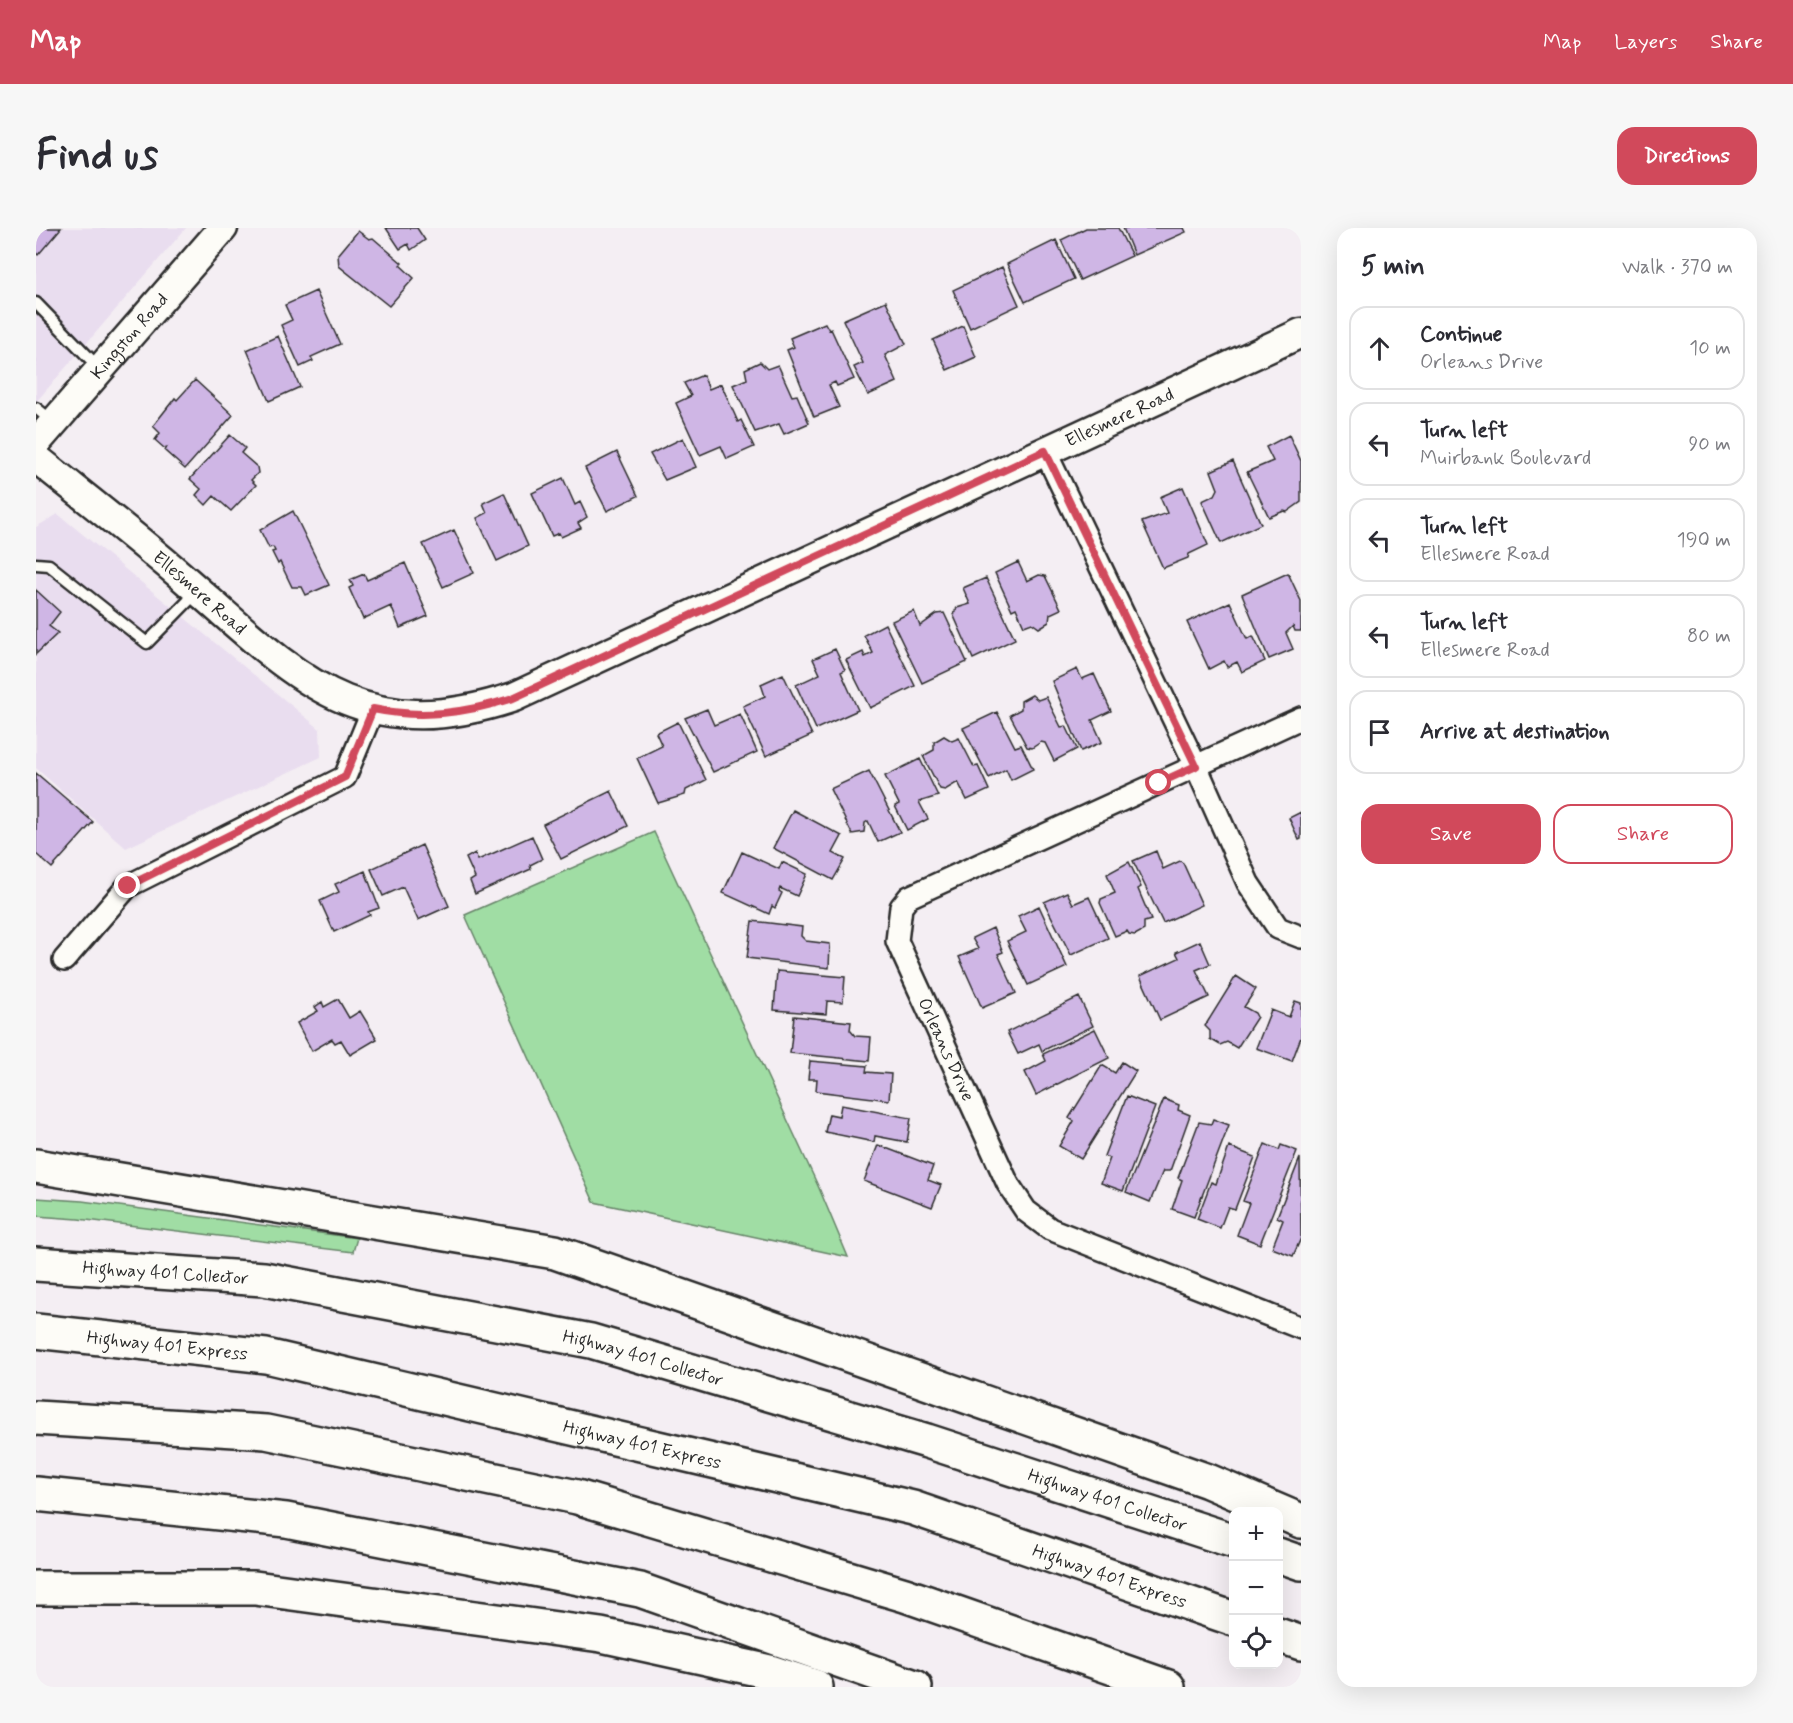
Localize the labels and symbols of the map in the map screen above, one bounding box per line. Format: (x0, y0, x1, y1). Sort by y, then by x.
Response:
street label: Kingston Road (86, 288, 174, 385)
street label: Ellesmere Road (1062, 383, 1178, 453)
street label: Ellesmere Road (147, 546, 251, 641)
route start (1145, 769, 1171, 795)
route end (114, 872, 140, 898)
street label: Orleans Drive (912, 994, 980, 1105)
street label: Highway 401 Collector (82, 1256, 250, 1291)
street label: Highway 401 Collector (561, 1325, 727, 1393)
street label: Highway 401 Express (85, 1326, 249, 1367)
street label: Highway 401 Express (561, 1415, 724, 1476)
street label: Highway 401 Collector (1025, 1464, 1191, 1538)
street label: Highway 401 Express (1029, 1539, 1190, 1615)

